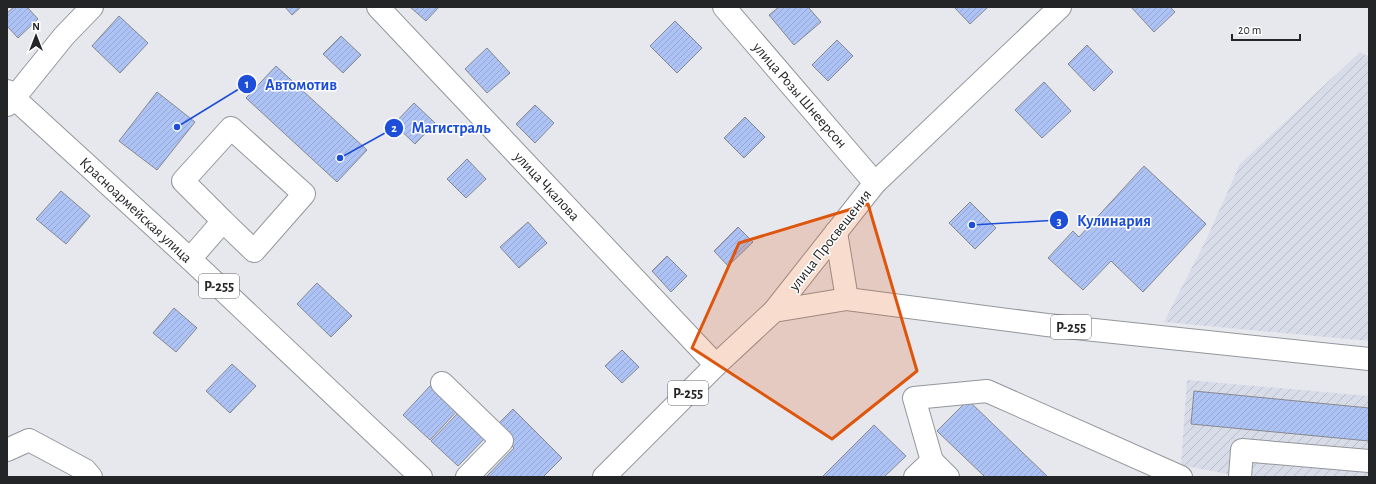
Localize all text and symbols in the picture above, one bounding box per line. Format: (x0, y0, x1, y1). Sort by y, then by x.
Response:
north arrow (16, 16, 56, 56)
scale bar (1232, 16, 1300, 42)
text: N (32, 21, 40, 32)
text: 20 m (1238, 24, 1261, 36)
street label: улица Розы Шнеерсон (749, 39, 850, 151)
callout: Автомотив (237, 70, 345, 98)
text: Автомотив (265, 77, 337, 93)
text: 1 (245, 78, 249, 90)
callout: Магистраль (384, 114, 499, 142)
text: Магистраль (411, 120, 491, 136)
text: 2 (391, 122, 397, 134)
street label: улица Чкалова (510, 148, 582, 224)
street label: Красноармейская улица (77, 155, 195, 266)
street label: улица Просвещения (786, 187, 874, 294)
callout: Кулинария (1049, 206, 1159, 234)
text: Кулинария (1077, 213, 1151, 230)
text: 3 (1056, 215, 1062, 227)
road number: Р-255 (199, 274, 239, 298)
road number: Р-255 (1051, 315, 1091, 339)
road number: Р-255 (668, 381, 708, 405)

